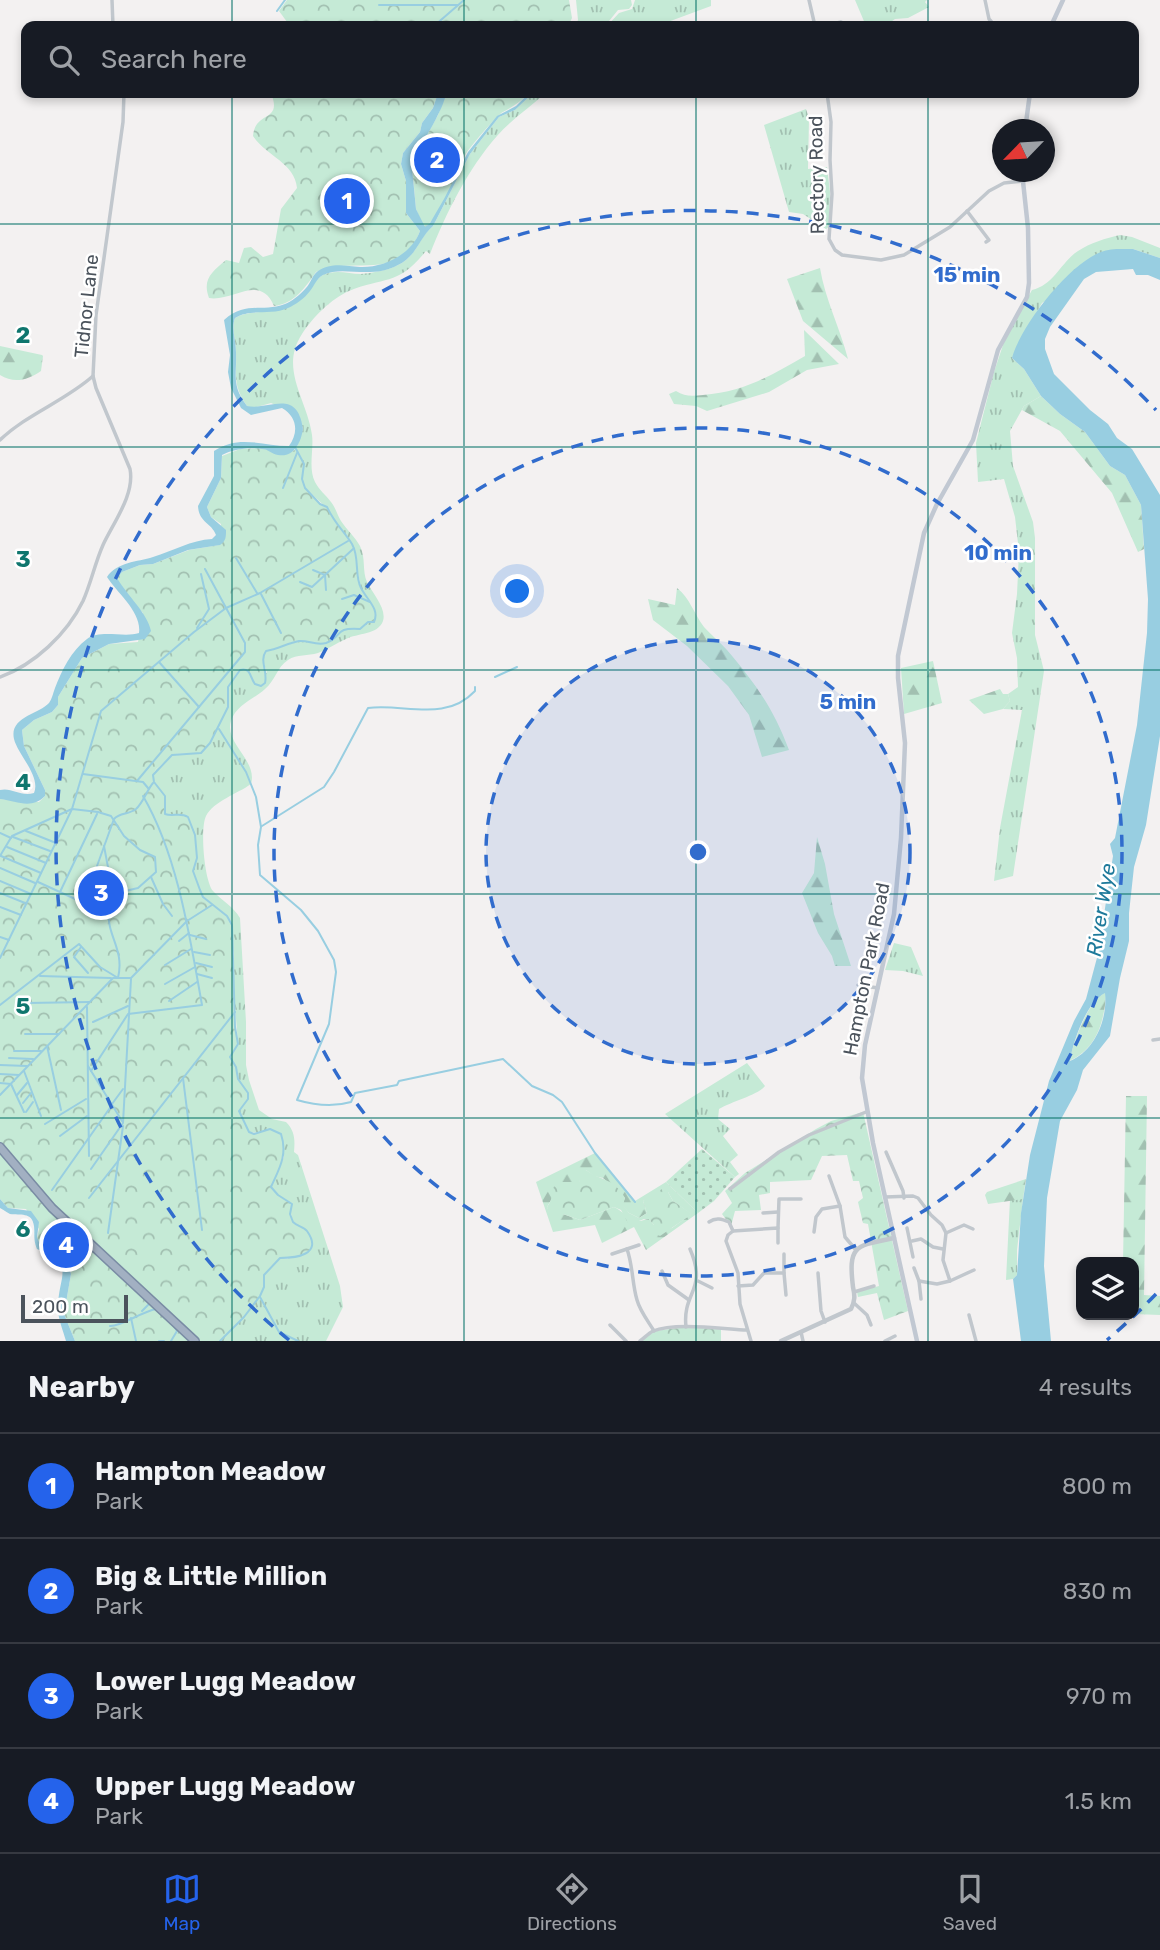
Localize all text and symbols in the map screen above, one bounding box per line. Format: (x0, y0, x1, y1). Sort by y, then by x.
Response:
search box (21, 21, 1139, 98)
icon: search (45, 41, 83, 79)
text: Search here (101, 44, 247, 75)
street label: Rectory Road (804, 115, 829, 235)
north arrow (992, 119, 1055, 182)
pin: 2 (414, 134, 460, 186)
pin: 1 (324, 175, 370, 227)
street label: Tidnor Lane (70, 253, 103, 359)
text: 15 min (933, 262, 1001, 287)
text: 2 (16, 321, 30, 349)
text: 10 min (964, 540, 1032, 565)
text: 3 (15, 545, 31, 573)
your location (500, 574, 534, 608)
text: 5 min (820, 689, 876, 714)
text: 4 (15, 768, 31, 796)
centre of rings (686, 840, 710, 864)
water label: River Wye (1081, 861, 1120, 958)
pin: 3 (78, 867, 124, 919)
street label: Hampton Park Road (838, 881, 895, 1058)
text: 5 (16, 992, 31, 1020)
text: 6 (16, 1215, 31, 1243)
pin: 4 (43, 1219, 89, 1271)
map controls (1076, 1257, 1139, 1320)
button: layers (1076, 1257, 1139, 1320)
scale bar (21, 1292, 128, 1324)
text: 200 m (32, 1295, 89, 1318)
text: Nearby (28, 1369, 135, 1405)
text: 4 results (1039, 1373, 1132, 1401)
text: Hampton Meadow (95, 1456, 326, 1487)
text: 1 (45, 1472, 57, 1500)
text: 800 m (1062, 1472, 1132, 1500)
text: Park (95, 1487, 143, 1515)
text: Big & Little Million (95, 1561, 327, 1592)
text: 2 (44, 1577, 58, 1605)
text: 830 m (1063, 1577, 1132, 1605)
text: Park (95, 1592, 143, 1620)
text: Lower Lugg Meadow (95, 1666, 356, 1697)
text: 3 (43, 1682, 59, 1710)
text: 970 m (1066, 1682, 1132, 1710)
text: Park (95, 1697, 143, 1725)
text: Upper Lugg Meadow (95, 1771, 355, 1802)
text: 4 (43, 1787, 59, 1815)
text: 1.5 km (1065, 1787, 1132, 1815)
text: Park (95, 1802, 143, 1830)
tab: Map (163, 1870, 201, 1935)
tab: Directions (527, 1870, 617, 1935)
tab: Saved (943, 1870, 997, 1935)

